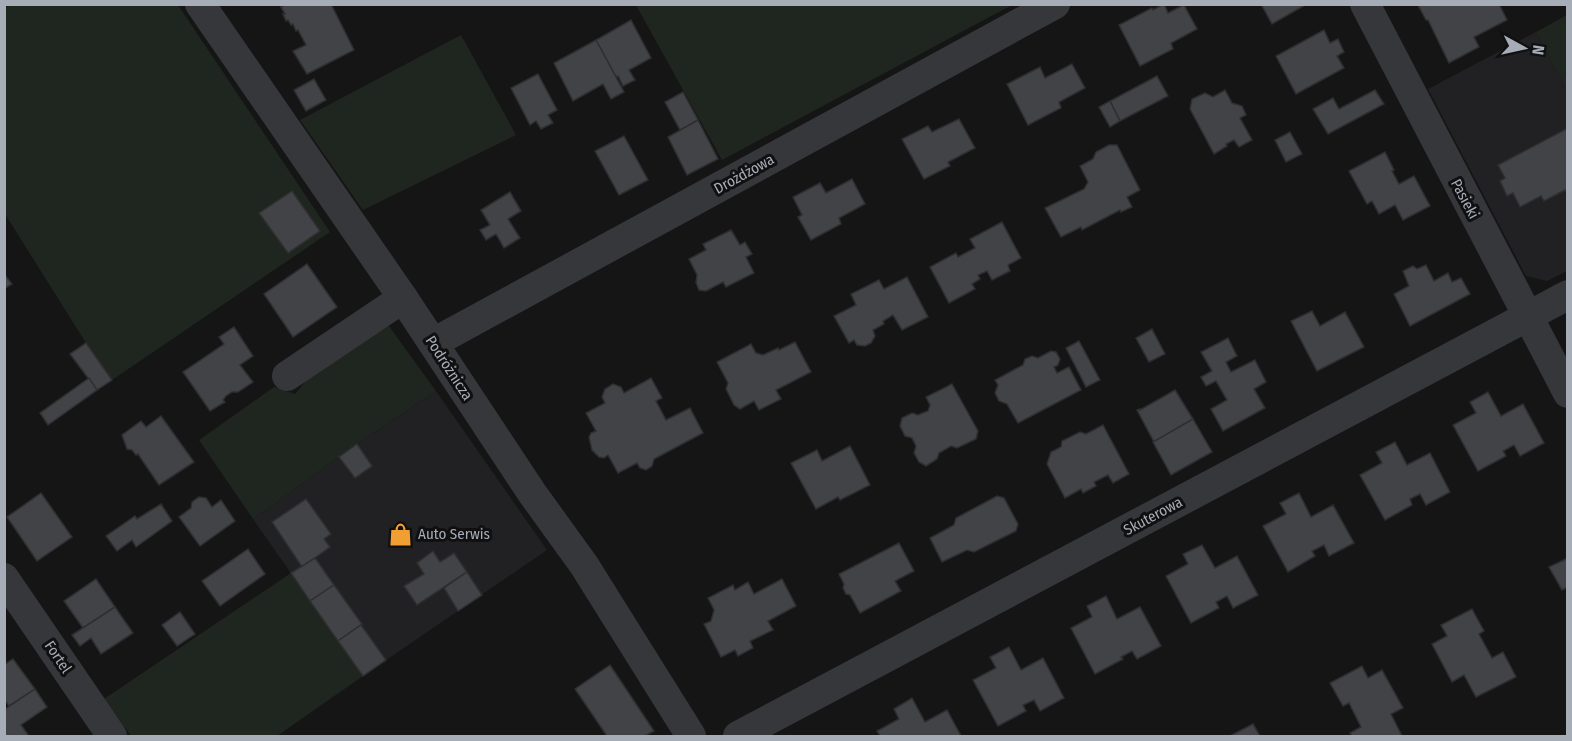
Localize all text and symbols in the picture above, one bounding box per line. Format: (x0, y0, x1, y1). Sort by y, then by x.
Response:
north arrow (1494, 18, 1554, 78)
text: N (1528, 44, 1548, 56)
street label: Drożdżowa (711, 150, 777, 198)
street label: Pasieki (1447, 176, 1483, 222)
street label: Podróżnicza (422, 332, 476, 404)
street label: Skuterowa (1121, 493, 1185, 539)
shop icon: Auto Serwis (387, 521, 413, 547)
place label: Auto Serwis (418, 525, 490, 543)
street label: Fortel (41, 637, 75, 677)

